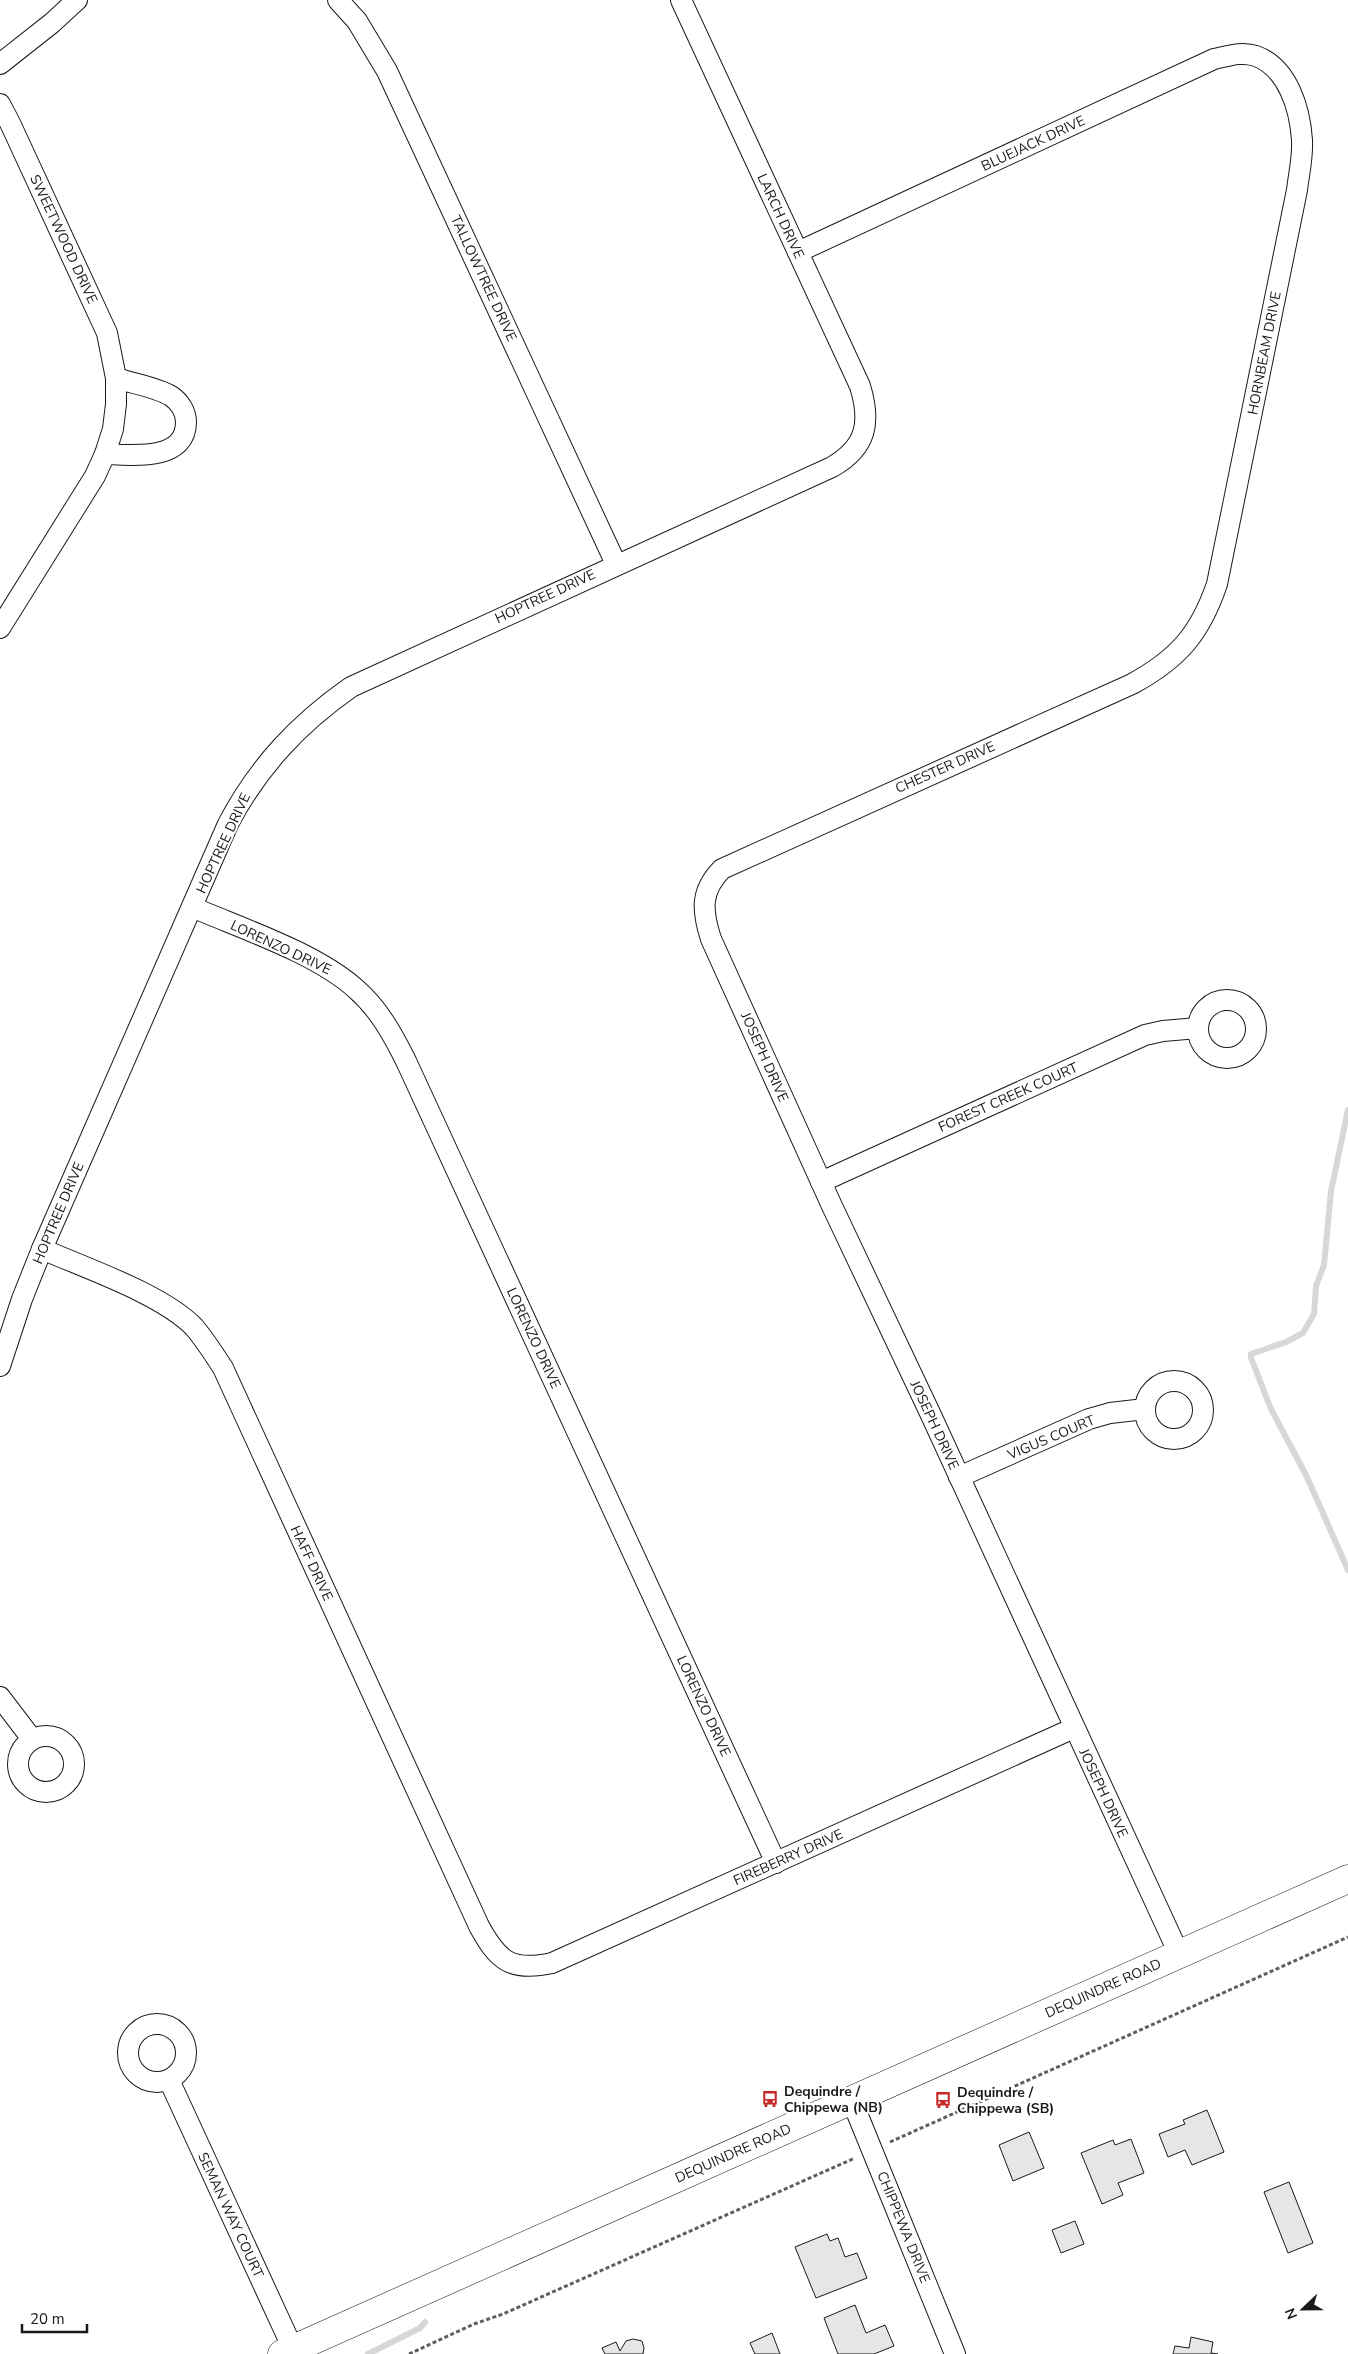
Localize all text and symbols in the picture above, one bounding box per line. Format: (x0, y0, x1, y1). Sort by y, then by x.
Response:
street label: BLUEJACK DRIVE (978, 111, 1088, 176)
street label: LARCH DRIVE (753, 171, 809, 262)
street label: SWEETWOOD DRIVE (25, 172, 102, 307)
street label: TALLOWTREE DRIVE (446, 212, 521, 344)
street label: HORNBEAM DRIVE (1243, 290, 1286, 416)
street label: HOPTREE DRIVE (492, 565, 599, 628)
street label: CHESTER DRIVE (892, 737, 998, 798)
street label: HOPTREE DRIVE (192, 790, 255, 897)
street label: LORENZO DRIVE (227, 916, 334, 979)
street label: JOSEPH DRIVE (736, 1008, 793, 1105)
street label: FOREST CREEK COURT (935, 1058, 1082, 1137)
street label: HOPTREE DRIVE (28, 1159, 88, 1267)
street label: LORENZO DRIVE (502, 1285, 565, 1392)
street label: JOSEPH DRIVE (905, 1377, 964, 1473)
street label: VIGUS COURT (1004, 1410, 1098, 1465)
street label: HAFF DRIVE (286, 1523, 337, 1604)
street label: LORENZO DRIVE (672, 1653, 735, 1760)
street label: JOSEPH DRIVE (1074, 1745, 1133, 1841)
street label: FIREBERRY DRIVE (730, 1825, 846, 1890)
street label: DEQUINDRE ROAD (1042, 1954, 1164, 2023)
place label: Dequindre / Chippewa (NB) (784, 2082, 883, 2117)
place label: Dequindre / Chippewa (SB) (957, 2083, 1054, 2118)
bus stop icon: Dequindre / Chippewa (NB) (760, 2089, 780, 2109)
bus stop icon: Dequindre / Chippewa (SB) (933, 2090, 953, 2110)
street label: DEQUINDRE ROAD (672, 2119, 794, 2188)
street label: SEMAN WAY COURT (193, 2149, 268, 2282)
street label: CHIPPEWA DRIVE (872, 2168, 935, 2286)
north arrow (1278, 2284, 1328, 2334)
scale bar (22, 2302, 88, 2334)
text: N (1281, 2305, 1302, 2322)
text: 20 m (30, 2309, 65, 2329)

